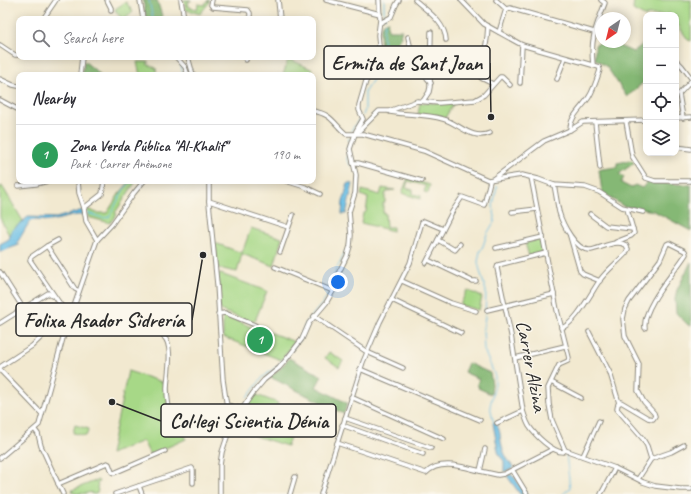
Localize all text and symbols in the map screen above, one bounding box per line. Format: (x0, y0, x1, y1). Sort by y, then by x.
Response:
north arrow (595, 12, 631, 48)
map controls (643, 12, 679, 156)
button: + (643, 12, 679, 48)
search box (16, 16, 316, 60)
icon: search (30, 27, 52, 49)
text: Search here (62, 29, 123, 48)
callout: Ermita de Sant Joan (324, 46, 490, 79)
button: − (643, 48, 679, 84)
text: Ermita de Sant Joan (332, 50, 484, 76)
button: locate (643, 84, 679, 120)
text: Nearby (32, 88, 75, 109)
button: layers (643, 120, 679, 156)
text: Zona Verda Pública "Al-Khalif" (70, 137, 228, 156)
text: 1 (42, 147, 48, 163)
text: 190 m (272, 147, 300, 163)
text: Park · Carrer Anèmone (70, 156, 171, 172)
your location (328, 272, 348, 292)
callout: Folixa Asador Sidrería (16, 303, 192, 336)
text: Folixa Asador Sidrería (24, 307, 186, 333)
street label: Carrer Alzina (510, 318, 553, 415)
pin: 1 (247, 325, 273, 355)
callout: Col·legi Scientia Dénia (161, 404, 336, 437)
text: Col·legi Scientia Dénia (170, 408, 330, 434)

